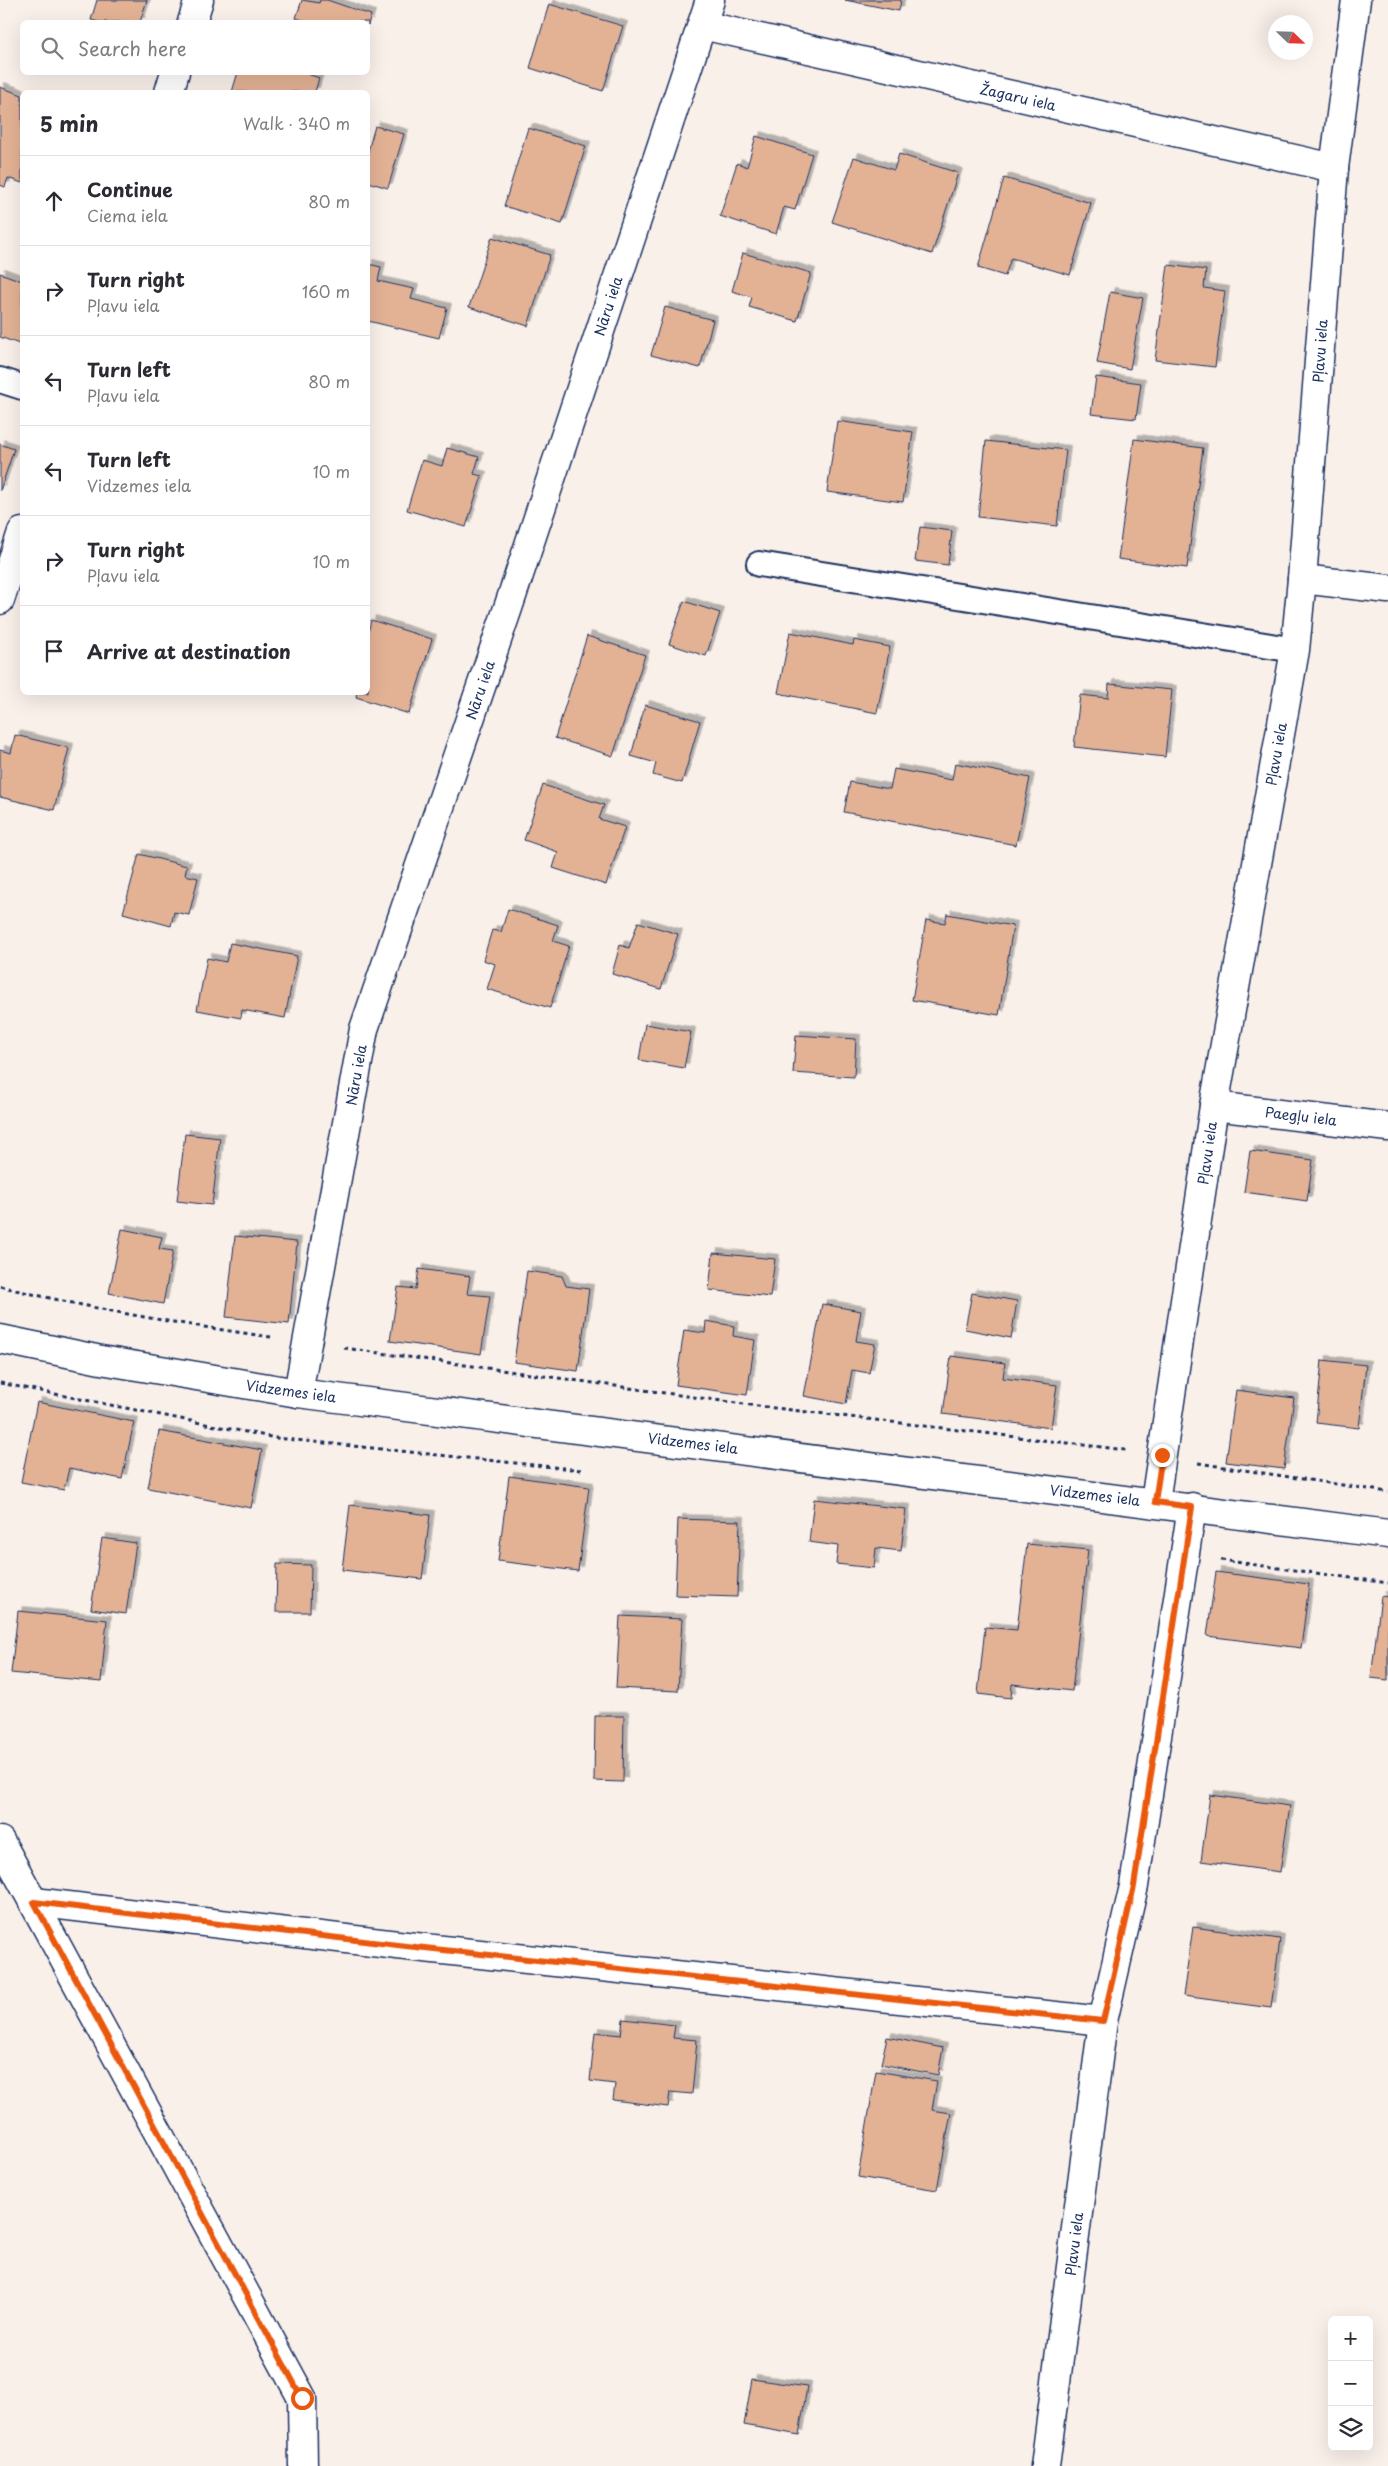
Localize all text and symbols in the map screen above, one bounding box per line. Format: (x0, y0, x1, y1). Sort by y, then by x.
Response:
north arrow (1268, 15, 1313, 60)
search box (20, 20, 370, 75)
icon: search (38, 34, 66, 62)
text: Search here (78, 34, 187, 62)
street label: Žagaru iela (978, 78, 1058, 116)
text: 5 min (40, 107, 98, 139)
text: Walk · 340 m (243, 111, 350, 135)
text: Continue (87, 175, 173, 203)
icon: ahead (40, 187, 68, 215)
text: 80 m (308, 189, 350, 213)
text: Ciema iela (87, 203, 168, 227)
text: Turn right (87, 265, 185, 293)
street label: Nāru iela (589, 273, 628, 338)
icon: right (40, 277, 68, 305)
text: 160 m (302, 279, 350, 303)
text: Pļavu iela (87, 293, 159, 317)
street label: Pļavu iela (1307, 318, 1333, 383)
text: Turn left (87, 355, 171, 383)
icon: left (40, 367, 68, 395)
text: 80 m (308, 369, 350, 393)
text: Pļavu iela (87, 383, 159, 407)
text: Turn left (87, 445, 171, 473)
icon: left (40, 457, 68, 485)
text: 10 m (313, 459, 350, 483)
text: Vidzemes iela (87, 473, 191, 497)
text: Turn right (87, 535, 185, 563)
icon: right (40, 547, 68, 575)
text: 10 m (313, 549, 350, 573)
text: Pļavu iela (87, 563, 159, 587)
icon: arrive (40, 637, 68, 665)
text: Arrive at destination (87, 637, 291, 665)
street label: Nāru iela (460, 657, 500, 722)
street label: Pļavu iela (1260, 721, 1292, 787)
street label: Nāru iela (340, 1043, 372, 1107)
street label: Paegļu iela (1264, 1101, 1338, 1131)
street label: Pļavu iela (1192, 1120, 1222, 1186)
street label: Vidzemes iela (244, 1374, 338, 1408)
street label: Vidzemes iela (647, 1427, 740, 1459)
route end (1151, 1444, 1174, 1467)
street label: Vidzemes iela (1049, 1479, 1142, 1511)
street label: Pļavu iela (1060, 2211, 1088, 2277)
map controls (1328, 2316, 1373, 2451)
button: + (1328, 2316, 1373, 2361)
button: − (1328, 2361, 1373, 2406)
route start (291, 2387, 314, 2410)
button: layers (1328, 2406, 1373, 2451)

